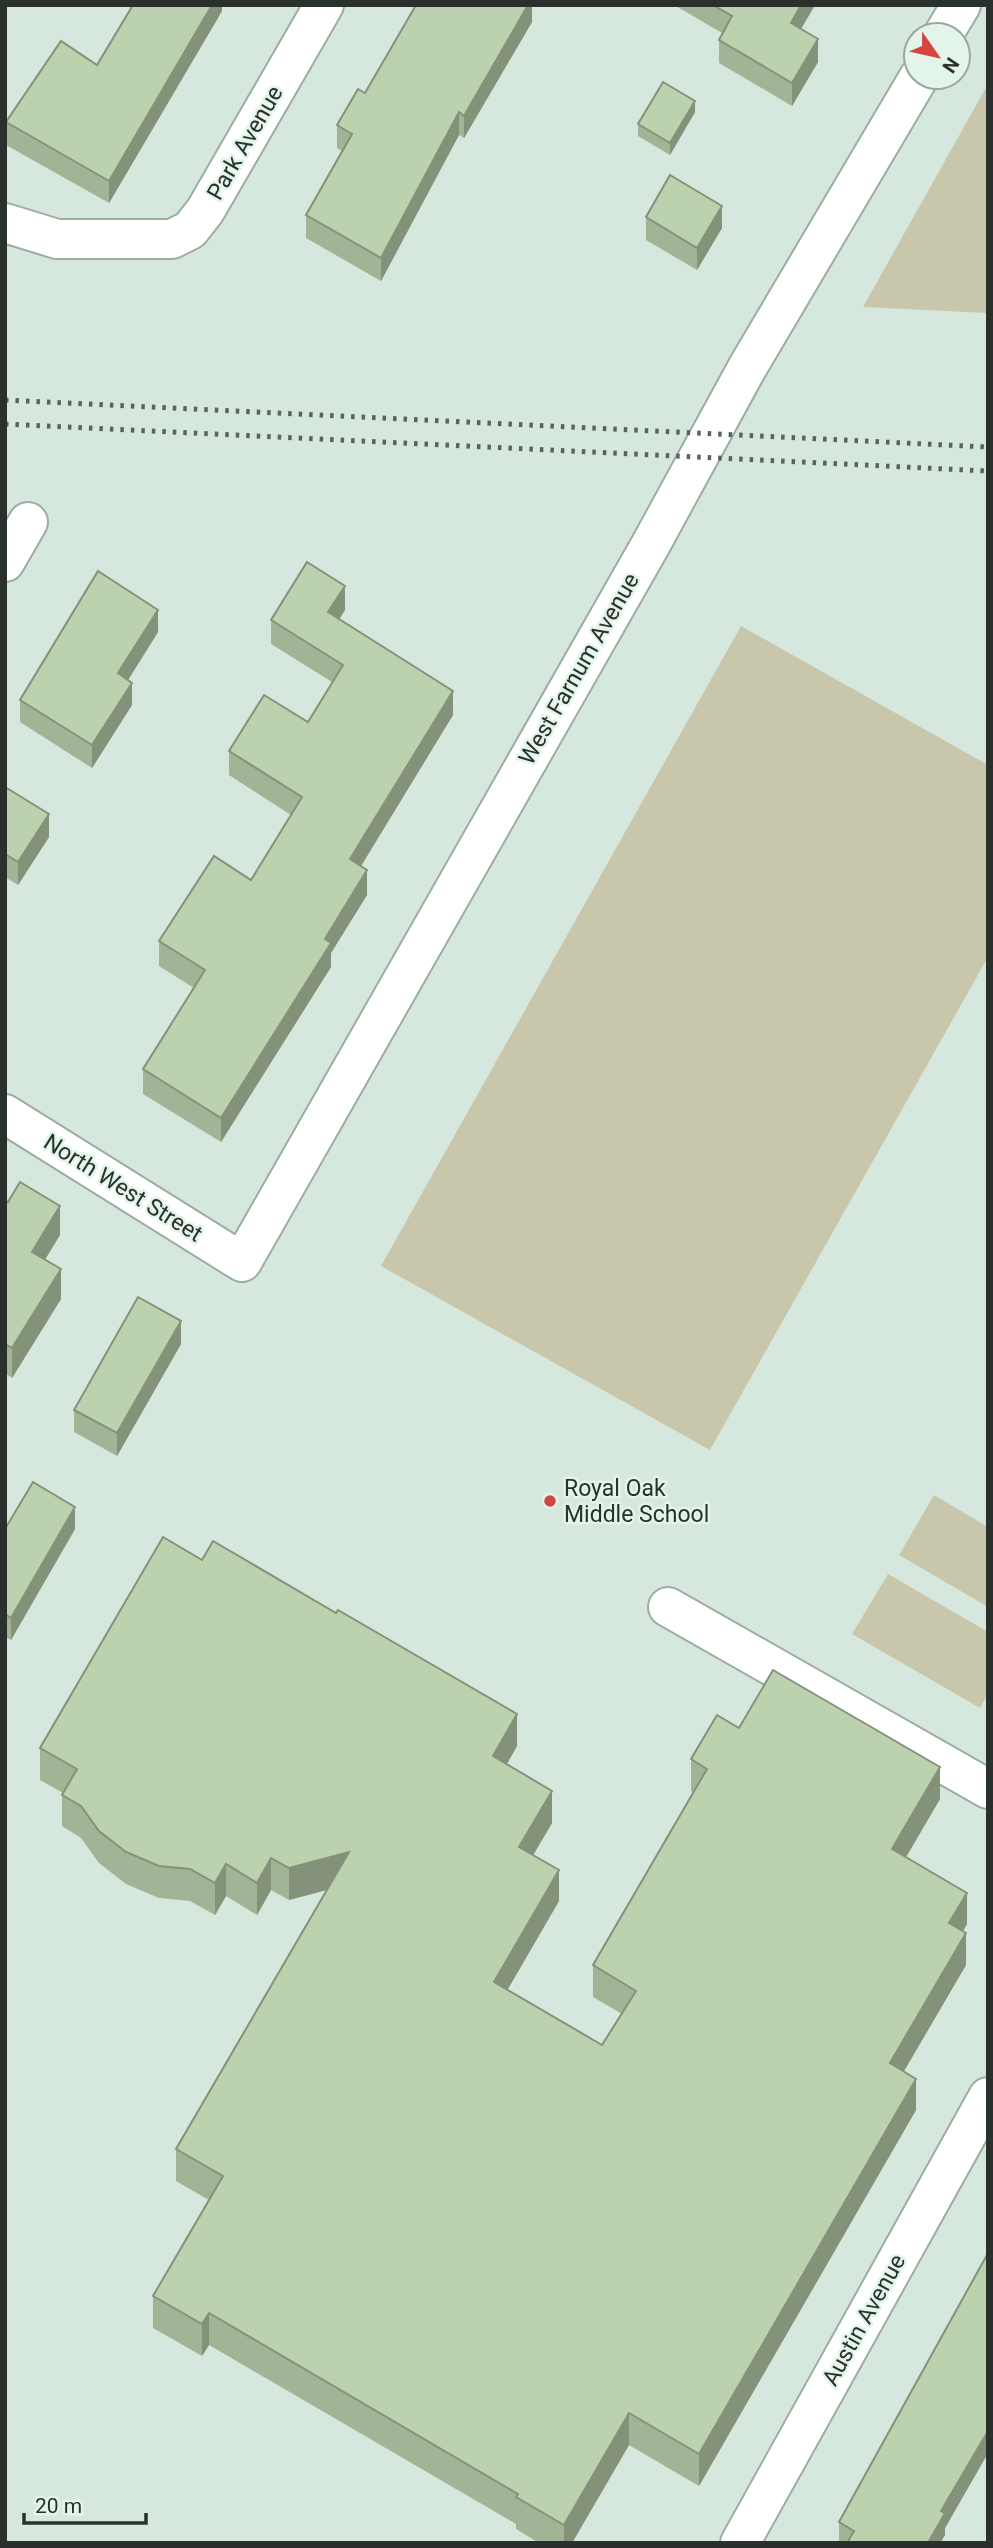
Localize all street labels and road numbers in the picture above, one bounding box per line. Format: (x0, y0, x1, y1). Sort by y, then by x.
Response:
street label: Park Avenue (201, 81, 289, 205)
street label: West Farnum Avenue (513, 569, 645, 769)
street label: North West Street (39, 1128, 207, 1248)
street label: Austin Avenue (817, 2250, 911, 2390)

